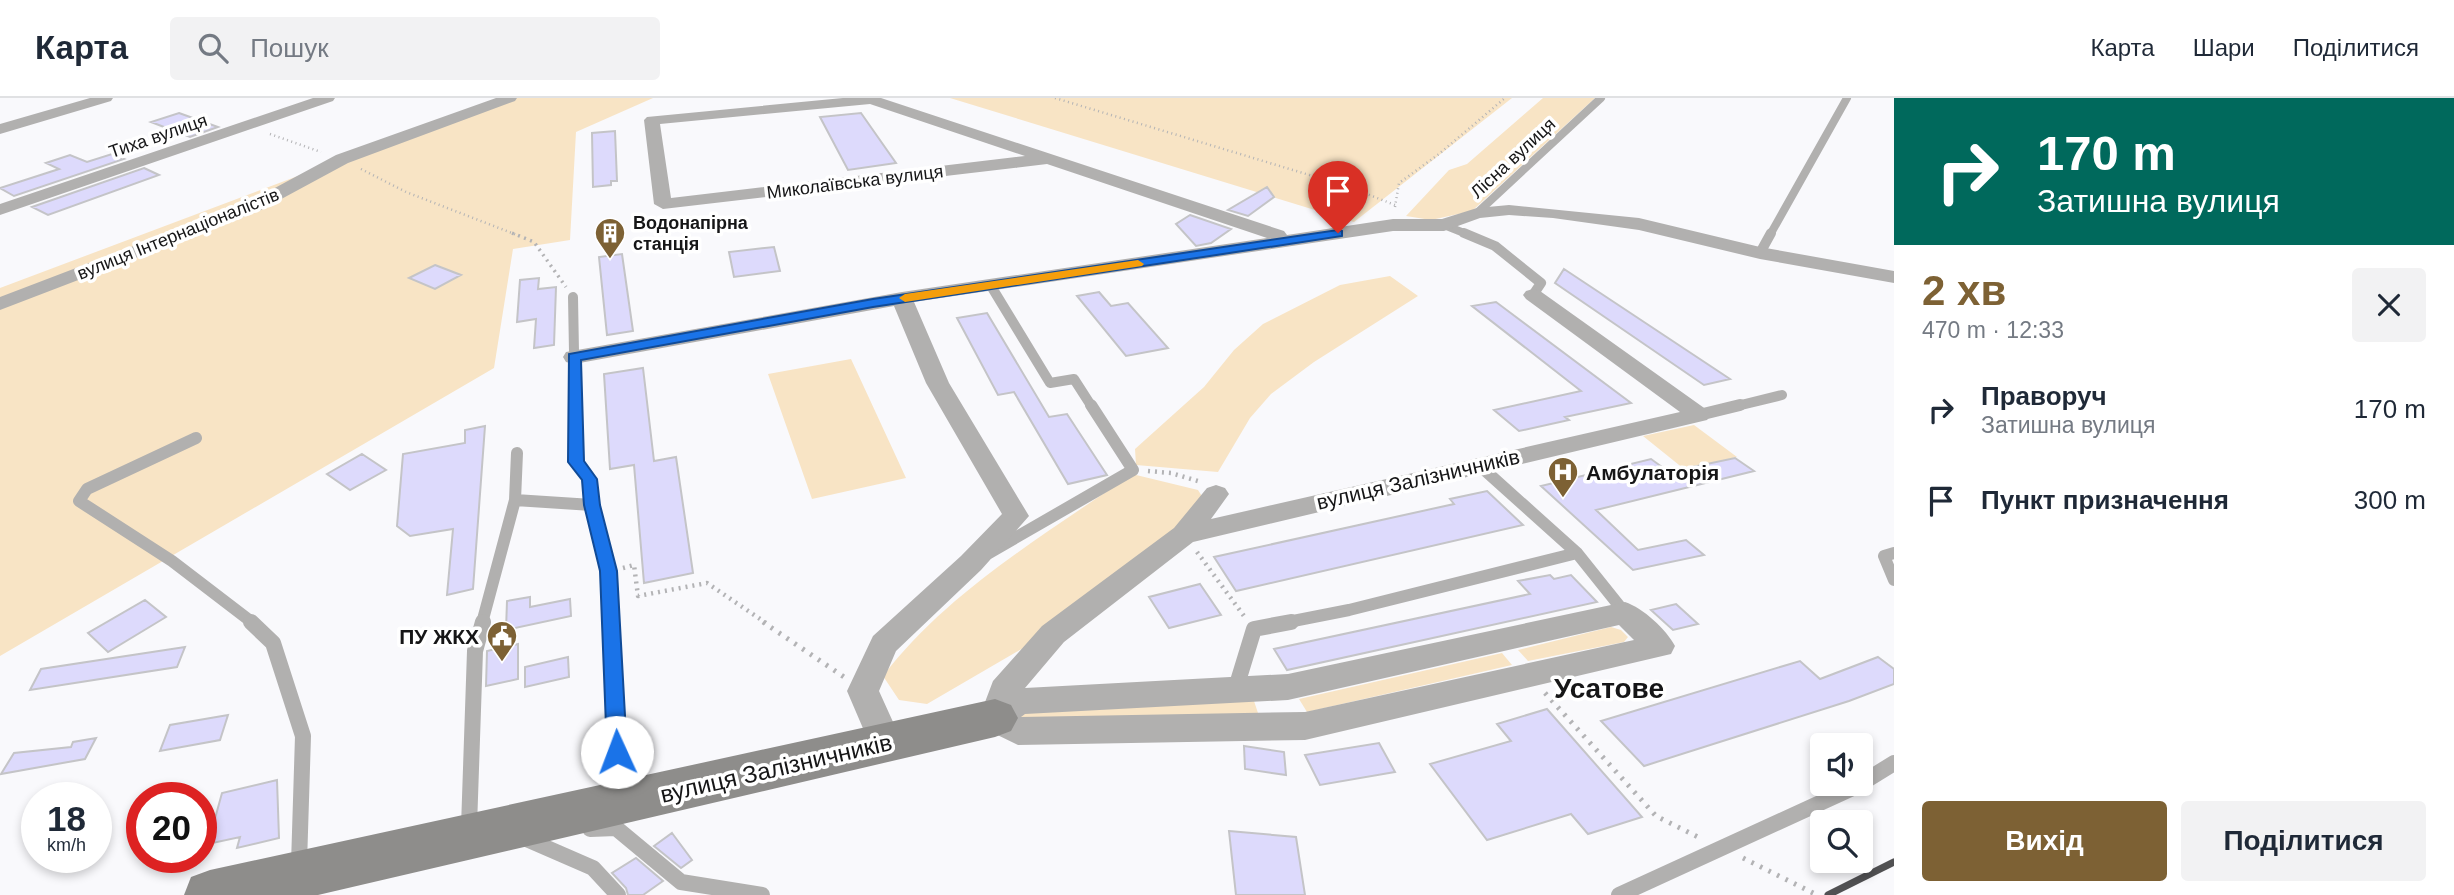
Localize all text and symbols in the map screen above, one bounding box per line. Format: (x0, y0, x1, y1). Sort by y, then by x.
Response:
search box (170, 17, 660, 80)
text: Карта (35, 29, 128, 66)
icon: search (194, 29, 232, 67)
text: Пошук (250, 33, 329, 63)
text: Карта (2090, 34, 2155, 61)
text: Шари (2193, 34, 2255, 61)
text: Поділитися (2293, 34, 2419, 61)
street label: Тиха вулиця (106, 110, 210, 162)
street label: Лісна вулиця (1467, 114, 1559, 202)
icon: right (1922, 126, 2013, 217)
text: 170 m (2037, 126, 2176, 180)
street label: Миколаївська вулиця (766, 161, 944, 203)
pin (1308, 161, 1368, 233)
icon: arrive (1319, 172, 1357, 210)
text: Затишна вулиця (2037, 183, 2280, 219)
street label: вулиця Інтернаціоналістів (74, 184, 282, 284)
place label: Водонапірна станція (633, 213, 749, 254)
building icon: Водонапірна станція (593, 216, 627, 260)
text: 2 хв (1922, 267, 2006, 314)
button: close (2352, 268, 2426, 342)
text: 470 m · 12:33 (1922, 317, 2064, 343)
text: Праворуч (1981, 381, 2107, 411)
icon: right (1922, 391, 1960, 429)
text: 170 m (2354, 394, 2426, 424)
text: Затишна вулиця (1981, 412, 2156, 438)
street label: вулиця Залізничників (1314, 444, 1522, 514)
hospital icon: Амбулаторія (1546, 455, 1580, 499)
place label: Амбулаторія (1586, 461, 1719, 484)
icon: arrive (1922, 482, 1960, 520)
text: Пункт призначення (1981, 485, 2229, 515)
text: 300 m (2354, 485, 2426, 515)
public building icon: ПУ ЖКХ (485, 619, 519, 663)
place label: ПУ ЖКХ (399, 625, 479, 648)
district label: Усатове (1554, 673, 1664, 704)
position arrow (580, 715, 654, 789)
street label: вулиця Залізничників (657, 728, 895, 808)
map controls (1810, 733, 1873, 873)
button: sound (1810, 733, 1873, 796)
speed limit sign: 20 (126, 782, 217, 873)
text: 18 (47, 799, 86, 838)
button: Вихід (1922, 801, 2167, 881)
button: Поділитися (2181, 801, 2426, 881)
button: search (1810, 810, 1873, 873)
text: km/h (47, 835, 86, 855)

